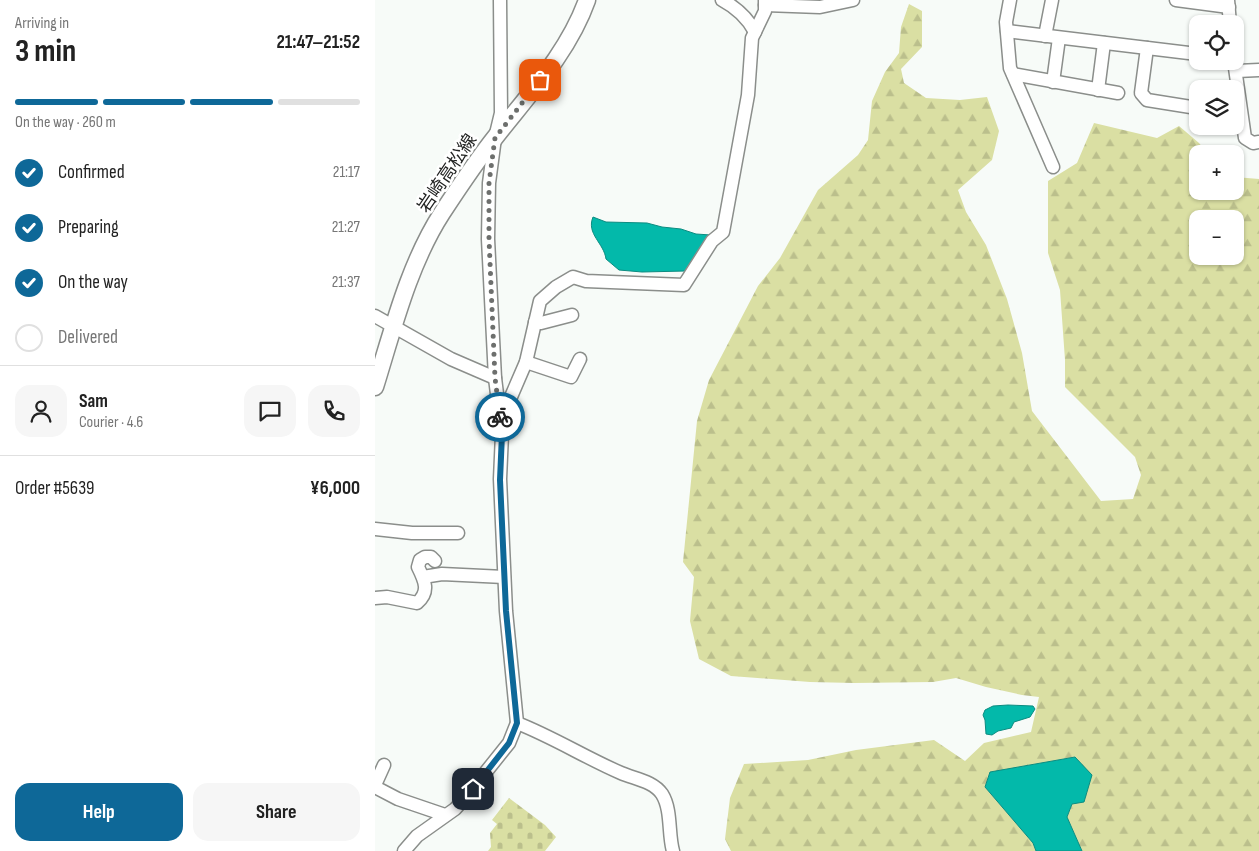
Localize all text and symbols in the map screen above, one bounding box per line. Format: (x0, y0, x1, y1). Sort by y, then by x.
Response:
text: Arriving in (15, 14, 69, 33)
map controls (1189, 15, 1244, 265)
button: locate (1189, 15, 1244, 70)
text: 21:47–21:52 (276, 31, 360, 54)
text: 3 min (15, 32, 76, 71)
pin (519, 59, 561, 101)
icon: bag (526, 66, 554, 94)
button: layers (1189, 80, 1244, 135)
text: On the way · 260 m (15, 113, 116, 132)
street label: 岩崎高松線 (414, 130, 481, 216)
button: + (1189, 145, 1244, 200)
icon: check (15, 159, 43, 187)
text: Confirmed (58, 161, 125, 184)
text: 21:17 (333, 163, 360, 182)
button: − (1189, 210, 1244, 265)
icon: check (15, 214, 43, 242)
text: Preparing (58, 216, 119, 239)
text: 21:27 (332, 218, 360, 237)
icon: check (15, 269, 43, 297)
text: On the way (58, 271, 128, 294)
text: 21:37 (332, 273, 360, 292)
text: Delivered (58, 326, 118, 349)
button: person (15, 385, 67, 437)
button: chat (244, 385, 296, 437)
button: phone (308, 385, 360, 437)
text: Sam (79, 390, 108, 413)
courier (475, 392, 525, 442)
icon: bike (486, 403, 514, 431)
text: Courier · 4.6 (79, 413, 143, 432)
text: Order #5639 (15, 477, 95, 500)
text: ¥6,000 (310, 477, 360, 500)
pin (452, 768, 494, 810)
icon: home (459, 775, 487, 803)
button: Help (15, 783, 183, 841)
button: Share (193, 783, 360, 841)

